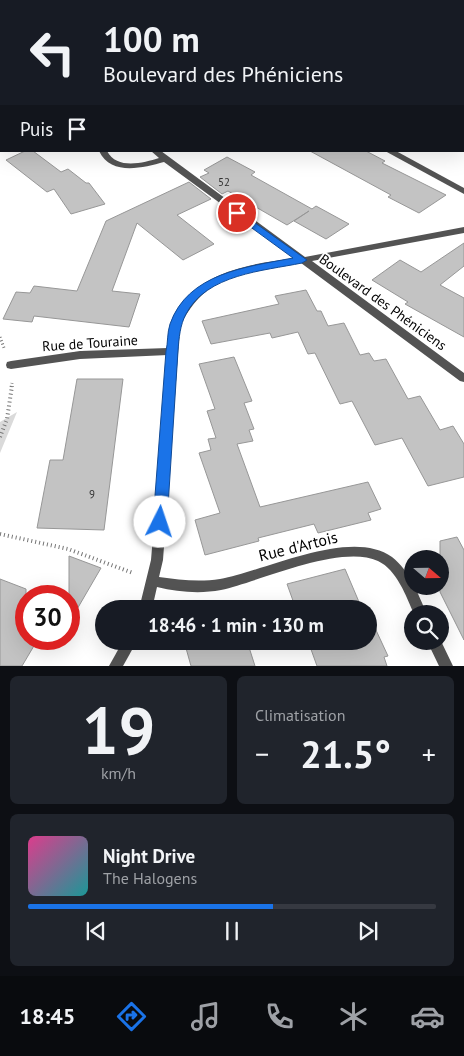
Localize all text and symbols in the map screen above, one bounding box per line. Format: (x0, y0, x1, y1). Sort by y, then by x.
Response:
text: 100 m (103, 16, 200, 62)
icon: left (20, 20, 85, 85)
text: Boulevard des Phéniciens (103, 60, 343, 88)
icon: arrive (63, 115, 91, 143)
text: Puis (20, 117, 53, 141)
house number: 52 (218, 175, 230, 189)
pin (216, 192, 258, 234)
icon: arrive (223, 199, 251, 227)
street label: Boulevard des Phéniciens (316, 250, 450, 354)
street label: Rue de Touraine (42, 331, 138, 355)
house number: 9 (89, 487, 95, 501)
position arrow (133, 495, 185, 547)
street label: Rue d'Artois (256, 526, 340, 565)
north arrow (404, 550, 449, 595)
map controls (404, 550, 449, 650)
speed limit sign: 30 (15, 585, 80, 650)
button: search (404, 605, 449, 650)
text: 18:46 · 1 min · 130 m (148, 613, 324, 637)
text: 19 (82, 688, 155, 772)
text: Climatisation (255, 705, 345, 725)
text: 21.5° (300, 729, 391, 778)
text: − (255, 735, 269, 772)
text: + (422, 735, 436, 772)
text: km/h (101, 763, 136, 783)
text: Night Drive (103, 844, 195, 868)
text: The Halogens (103, 868, 197, 888)
icon: previous (82, 917, 110, 945)
icon: pause (218, 917, 246, 945)
icon: next (354, 917, 382, 945)
icon: directions (114, 999, 149, 1034)
icon: music (188, 999, 223, 1034)
icon: phone (262, 999, 297, 1034)
icon: climate (336, 999, 371, 1034)
icon: car (410, 999, 445, 1034)
text: 18:45 (19, 1002, 75, 1030)

